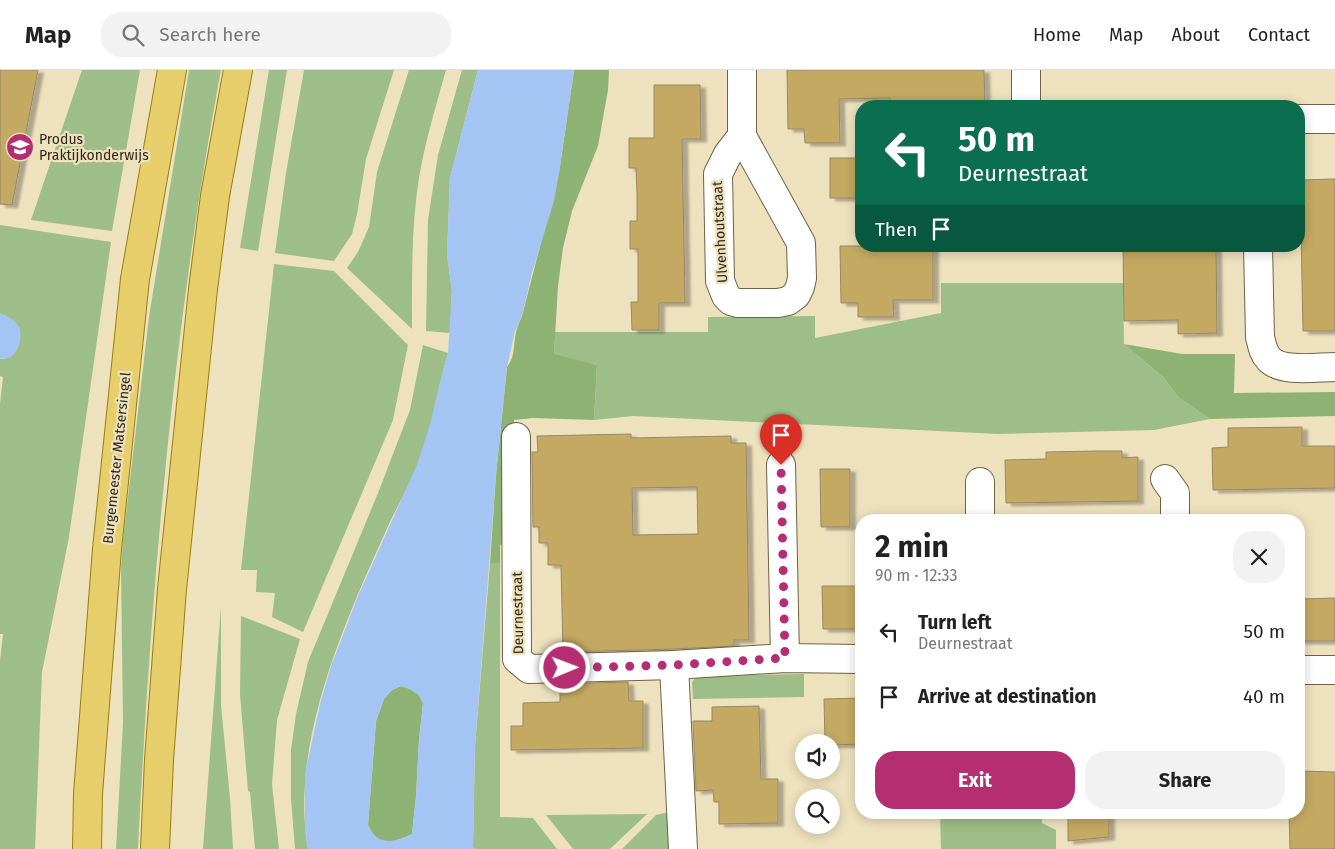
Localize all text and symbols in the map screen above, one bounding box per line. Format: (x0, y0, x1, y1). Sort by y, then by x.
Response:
search box (101, 12, 451, 57)
text: Map (25, 21, 71, 49)
icon: search (119, 21, 147, 49)
text: Search here (159, 23, 261, 46)
text: Home (1033, 24, 1081, 46)
text: Map (1109, 24, 1143, 46)
text: About (1171, 24, 1220, 46)
text: Contact (1248, 24, 1310, 46)
text: 50 m (958, 118, 1035, 160)
icon: left (875, 120, 940, 185)
place label: Produs Praktijkonderwijs (39, 131, 149, 164)
school or university icon: Produs Praktijkonderwijs (5, 132, 35, 162)
text: Deurnestraat (958, 160, 1088, 187)
street label: Ulvenhoutstraat (709, 180, 731, 283)
icon: arrive (927, 215, 955, 243)
text: Then (875, 218, 917, 241)
street label: Burgemeester Matsersingel (100, 371, 134, 545)
pin (760, 414, 802, 465)
icon: arrive (767, 421, 795, 449)
text: 2 min (875, 529, 949, 565)
button: close (1233, 531, 1285, 583)
text: 90 m · 12:33 (875, 566, 957, 585)
street label: Deurnestraat (509, 571, 527, 655)
text: Turn left (918, 611, 992, 634)
icon: left (875, 618, 903, 646)
text: 50 m (1244, 620, 1285, 643)
text: Deurnestraat (918, 634, 1013, 653)
position arrow (538, 641, 590, 693)
icon: arrive (875, 683, 903, 711)
text: Arrive at destination (918, 685, 1097, 708)
text: 40 m (1243, 685, 1285, 708)
map controls (795, 734, 840, 834)
button: sound (795, 734, 840, 779)
button: Exit (875, 751, 1075, 809)
button: Share (1085, 751, 1285, 809)
button: search (795, 789, 840, 834)

